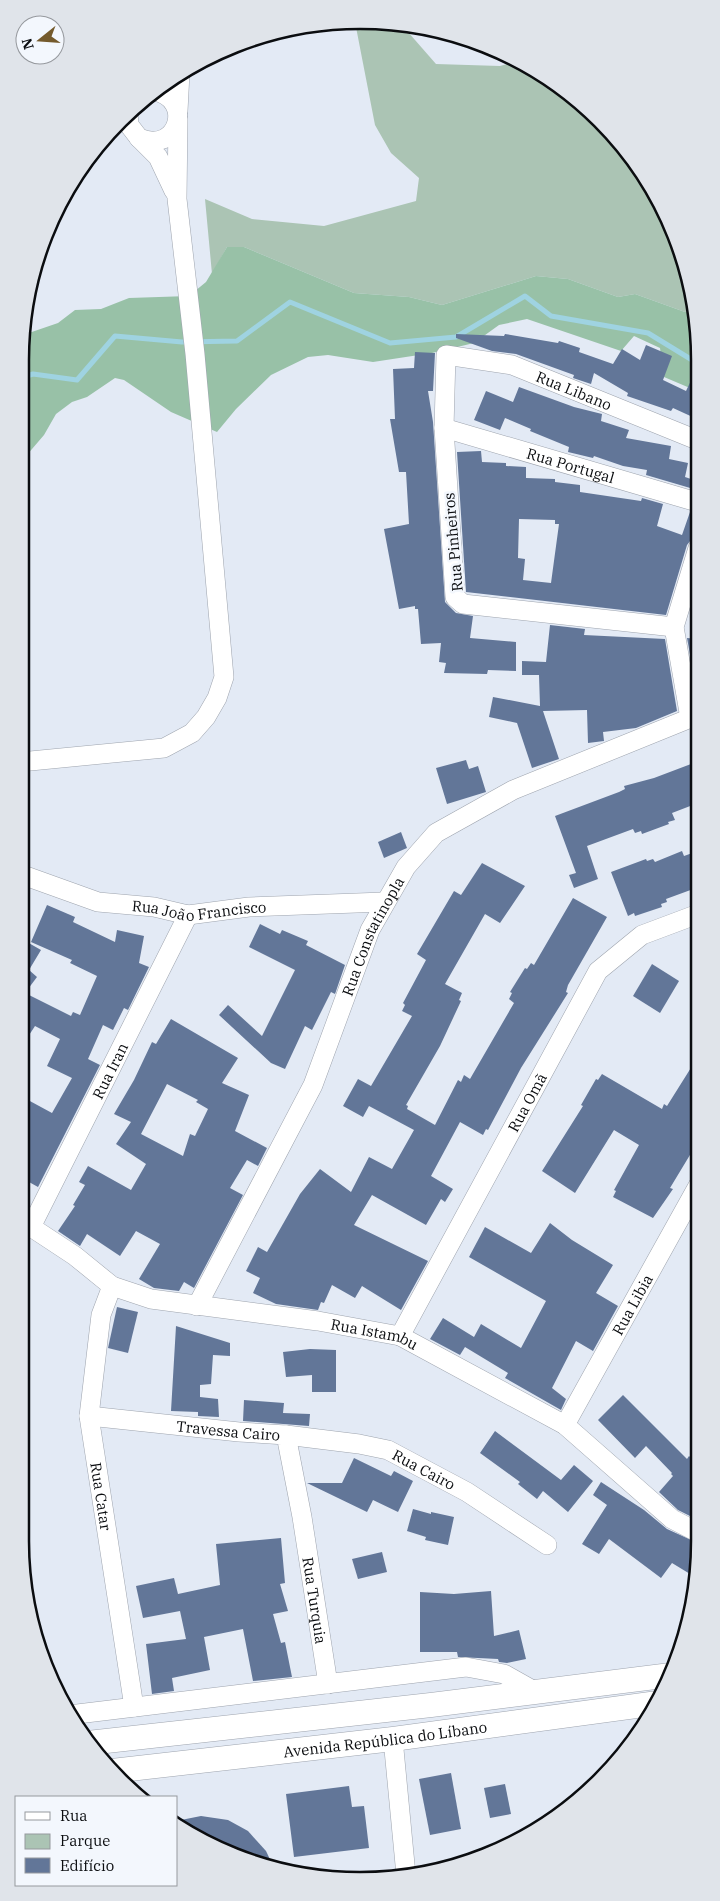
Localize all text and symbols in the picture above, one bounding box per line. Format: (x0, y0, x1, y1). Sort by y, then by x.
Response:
north arrow (15, 15, 65, 65)
text: N (17, 36, 38, 52)
street label: Rua Libano (533, 366, 615, 414)
street label: Rua Portugal (524, 443, 617, 487)
street label: Rua Pinheiros (439, 492, 467, 592)
street label: Rua Constatinopla (337, 873, 408, 998)
street label: Rua João Francisco (131, 896, 267, 925)
street label: Rua Iran (88, 1039, 132, 1102)
street label: Rua Omã (503, 1069, 551, 1135)
street label: Rua Libia (608, 1271, 657, 1338)
street label: Rua Istambu (329, 1314, 422, 1354)
street label: Travessa Cairo (175, 1416, 281, 1444)
street label: Rua Cairo (389, 1445, 459, 1494)
street label: Rua Catar (87, 1461, 116, 1532)
street label: Rua Turquia (299, 1556, 331, 1645)
street label: Avenida República do Líbano (282, 1717, 488, 1761)
legend (15, 1796, 178, 1886)
text: Rua (60, 1806, 87, 1825)
text: Parque (60, 1831, 110, 1850)
text: Edifício (60, 1856, 114, 1875)

